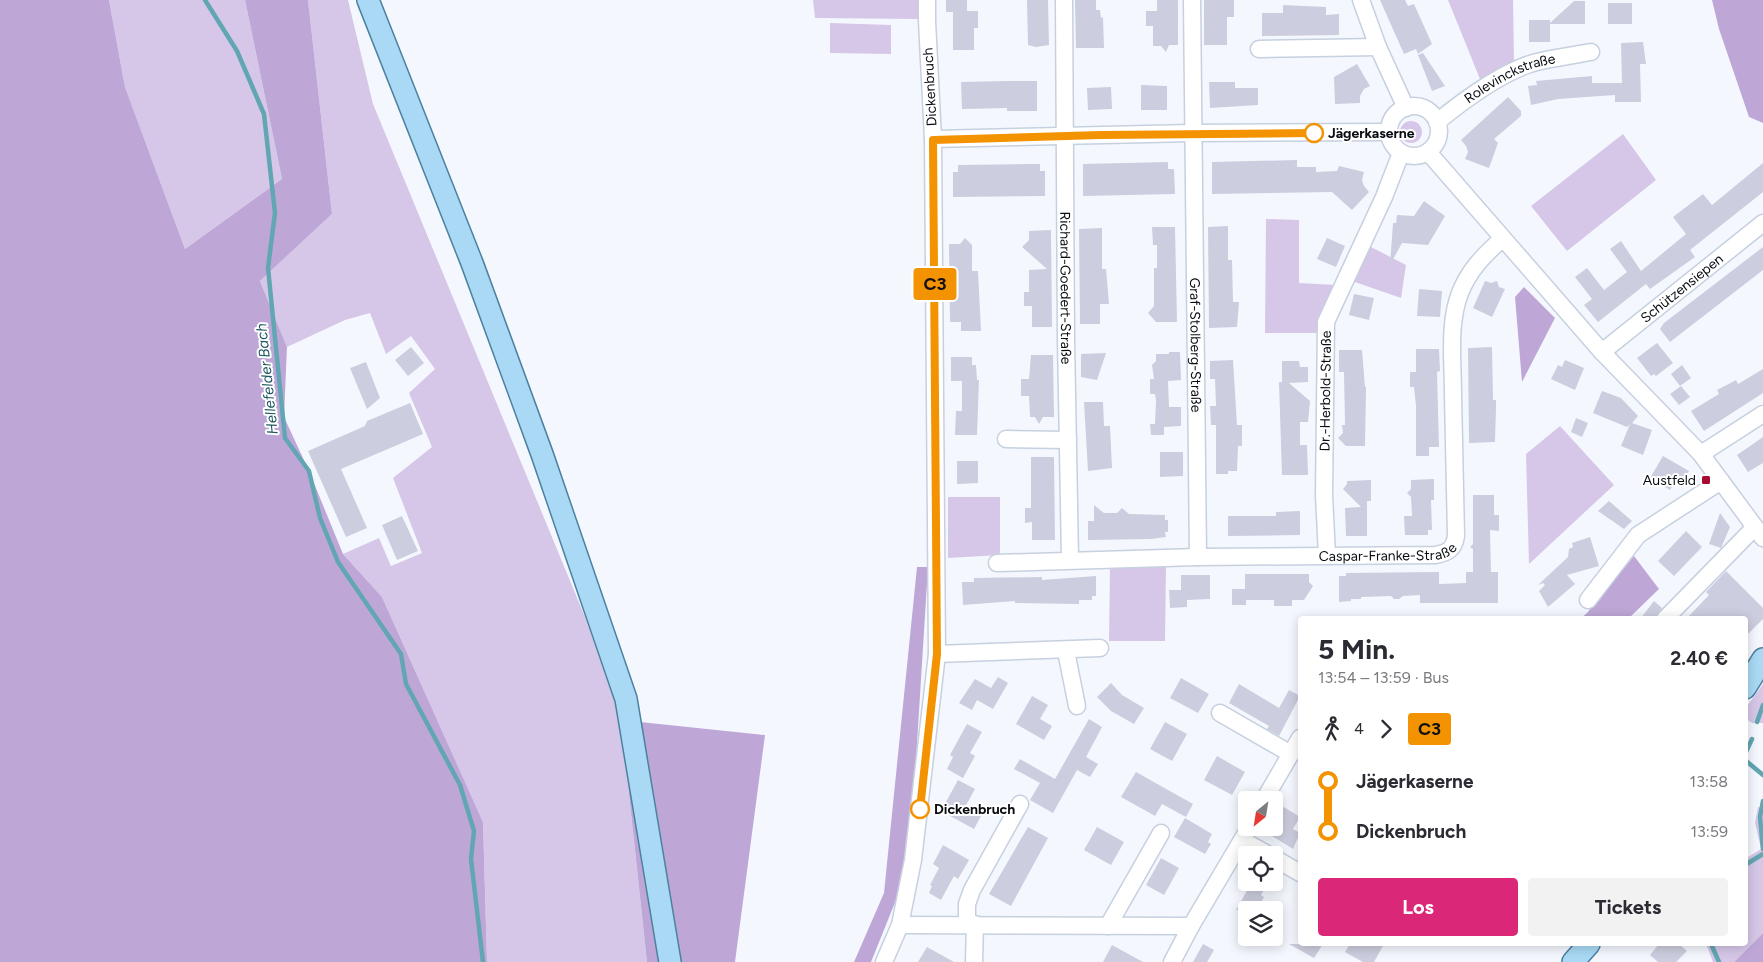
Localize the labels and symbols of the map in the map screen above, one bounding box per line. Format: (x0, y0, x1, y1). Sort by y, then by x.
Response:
street label: Dickenbruch (919, 47, 941, 127)
street label: Rolevinckstraße (1461, 50, 1557, 107)
marker: Jägerkaserne (1304, 123, 1324, 143)
place label: Jägerkaserne (1328, 125, 1415, 142)
street label: Richard-Goedert-Straße (1057, 212, 1075, 365)
street label: Schützensiepen (1637, 250, 1726, 326)
line badge: C3 (912, 268, 958, 300)
street label: Graf-Stolberg-Straße (1186, 278, 1205, 413)
water label: Hellefelder Bach (252, 323, 282, 435)
street label: Dr.-Herbold-Straße (1316, 330, 1334, 452)
place label: Austfeld (1643, 472, 1696, 489)
marker: Austfeld (1700, 474, 1712, 486)
street label: Caspar-Franke-Straße (1319, 539, 1461, 564)
north arrow (1238, 791, 1282, 836)
marker: Dickenbruch (910, 799, 930, 819)
place label: Dickenbruch (934, 801, 1015, 818)

